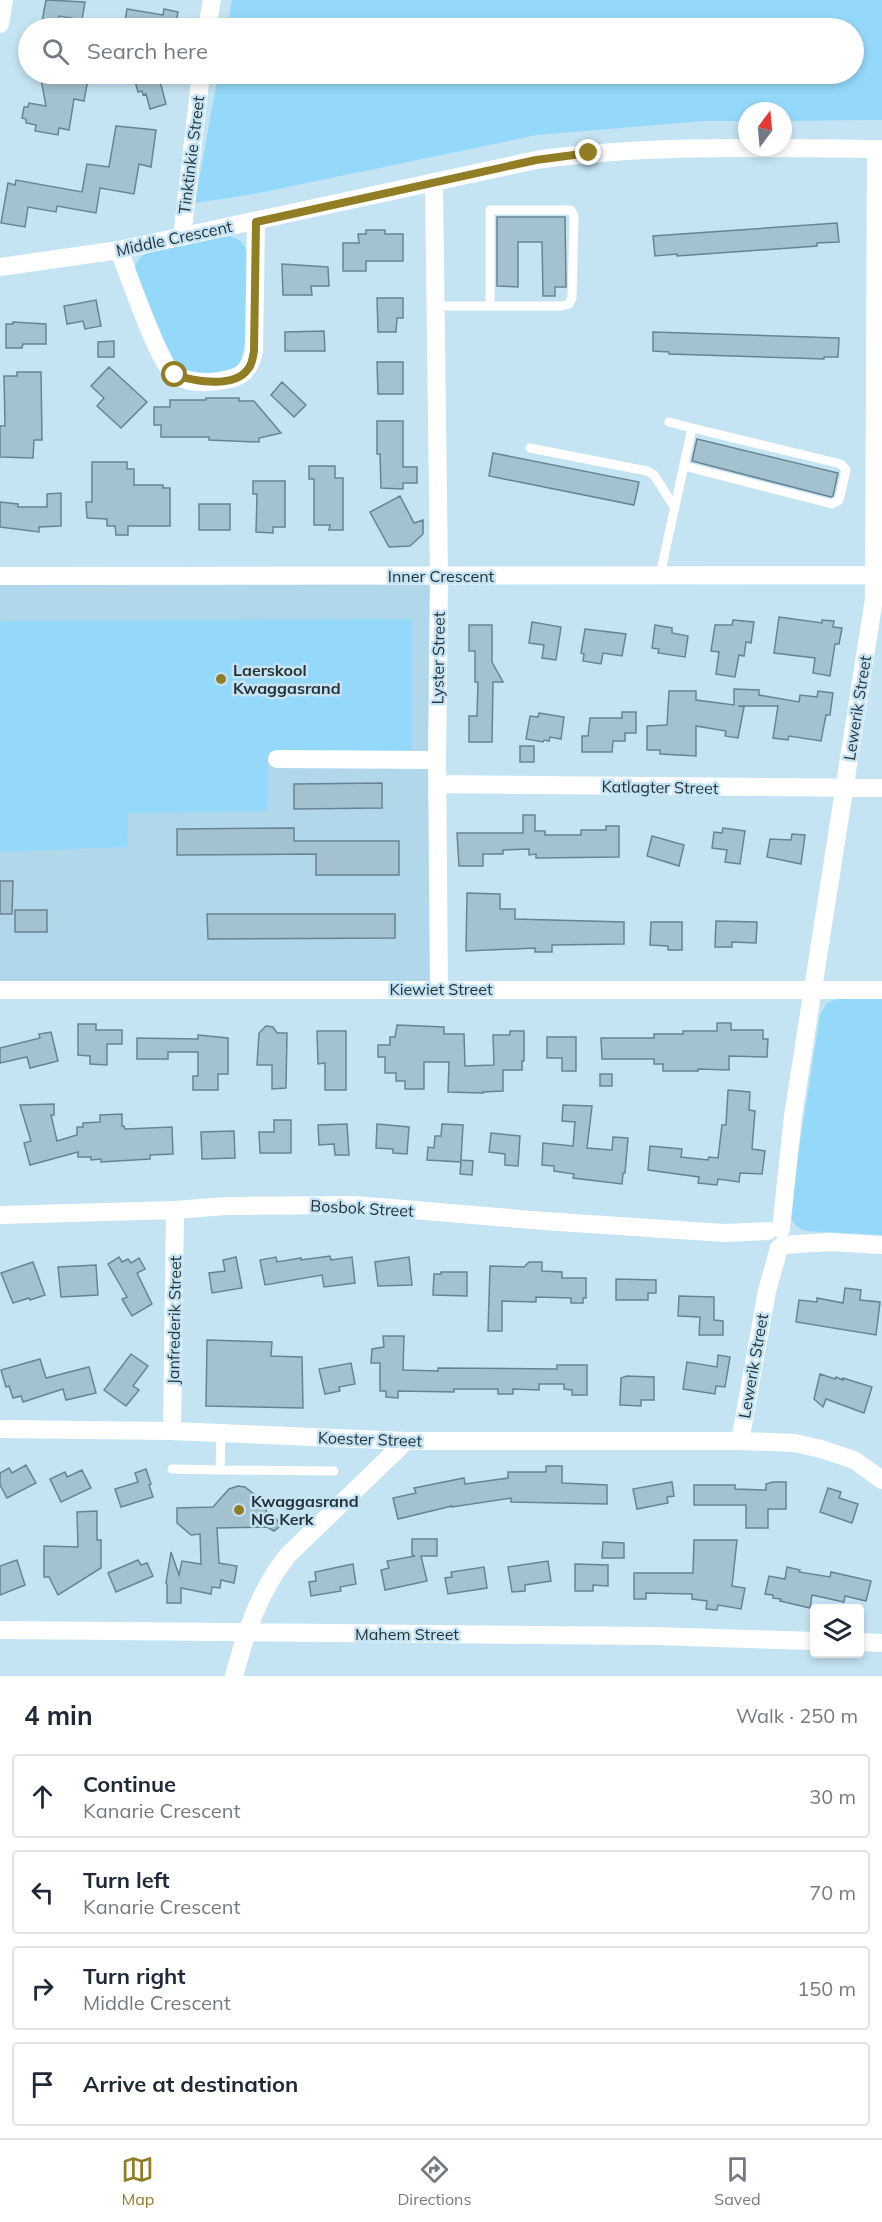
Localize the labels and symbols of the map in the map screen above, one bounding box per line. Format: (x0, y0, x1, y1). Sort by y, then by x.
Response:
street label: Tinktinkie Street (174, 94, 208, 215)
north arrow (738, 102, 792, 156)
route end (575, 139, 601, 165)
street label: Middle Crescent (114, 216, 234, 260)
route start (161, 361, 187, 387)
street label: Inner Crescent (388, 566, 495, 586)
street label: Lyster Street (427, 611, 449, 705)
street label: Lewerik Street (839, 654, 875, 762)
place label: Laerskool Kwaggasrand (233, 660, 341, 698)
marker: Laerskool Kwaggasrand (214, 672, 228, 686)
street label: Katlagter Street (601, 776, 719, 798)
street label: Kiewiet Street (390, 979, 493, 999)
street label: Bosbok Street (310, 1195, 415, 1221)
street label: Janfrederik Street (163, 1255, 185, 1384)
street label: Lewerik Street (734, 1312, 772, 1420)
street label: Koester Street (318, 1427, 423, 1451)
place label: Kwaggasrand NG Kerk (251, 1491, 359, 1529)
marker: Kwaggasrand NG Kerk (232, 1503, 246, 1517)
street label: Mahem Street (355, 1624, 459, 1644)

